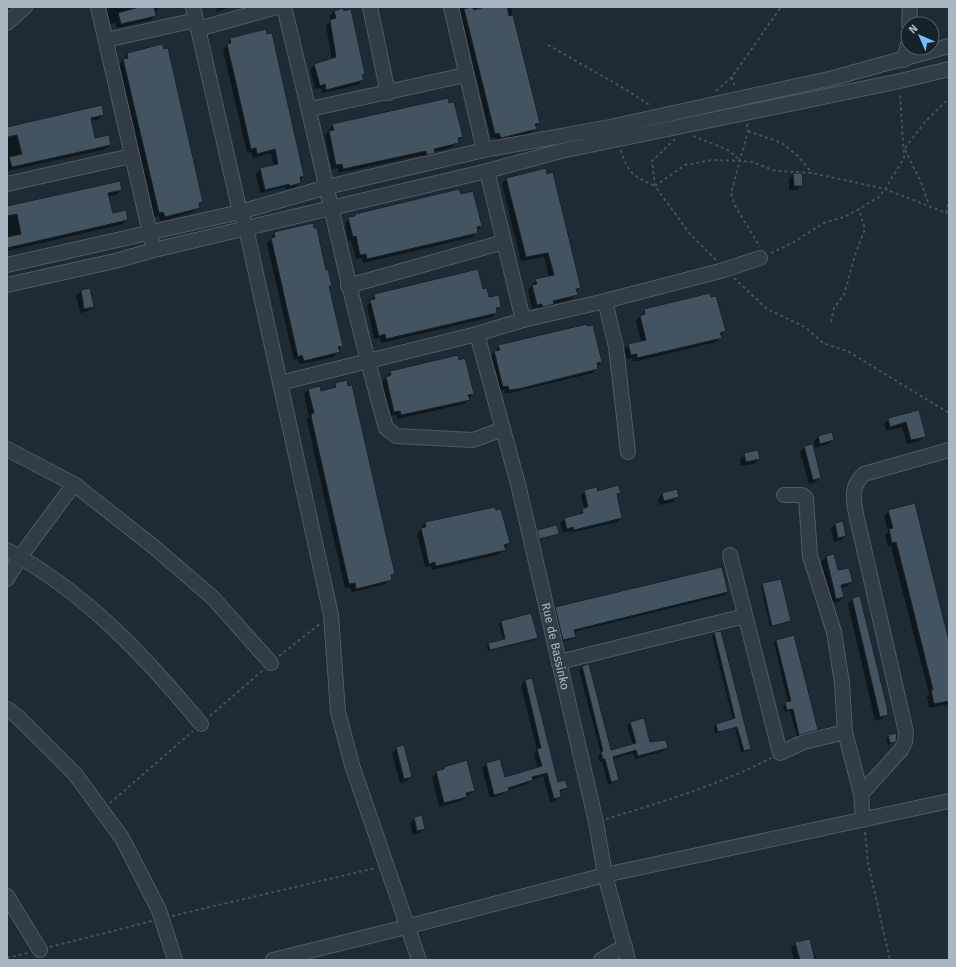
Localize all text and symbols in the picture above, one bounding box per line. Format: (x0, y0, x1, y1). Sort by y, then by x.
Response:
north arrow (900, 16, 940, 56)
text: N (906, 22, 920, 36)
street label: Rue de Bassinko (539, 601, 572, 691)

